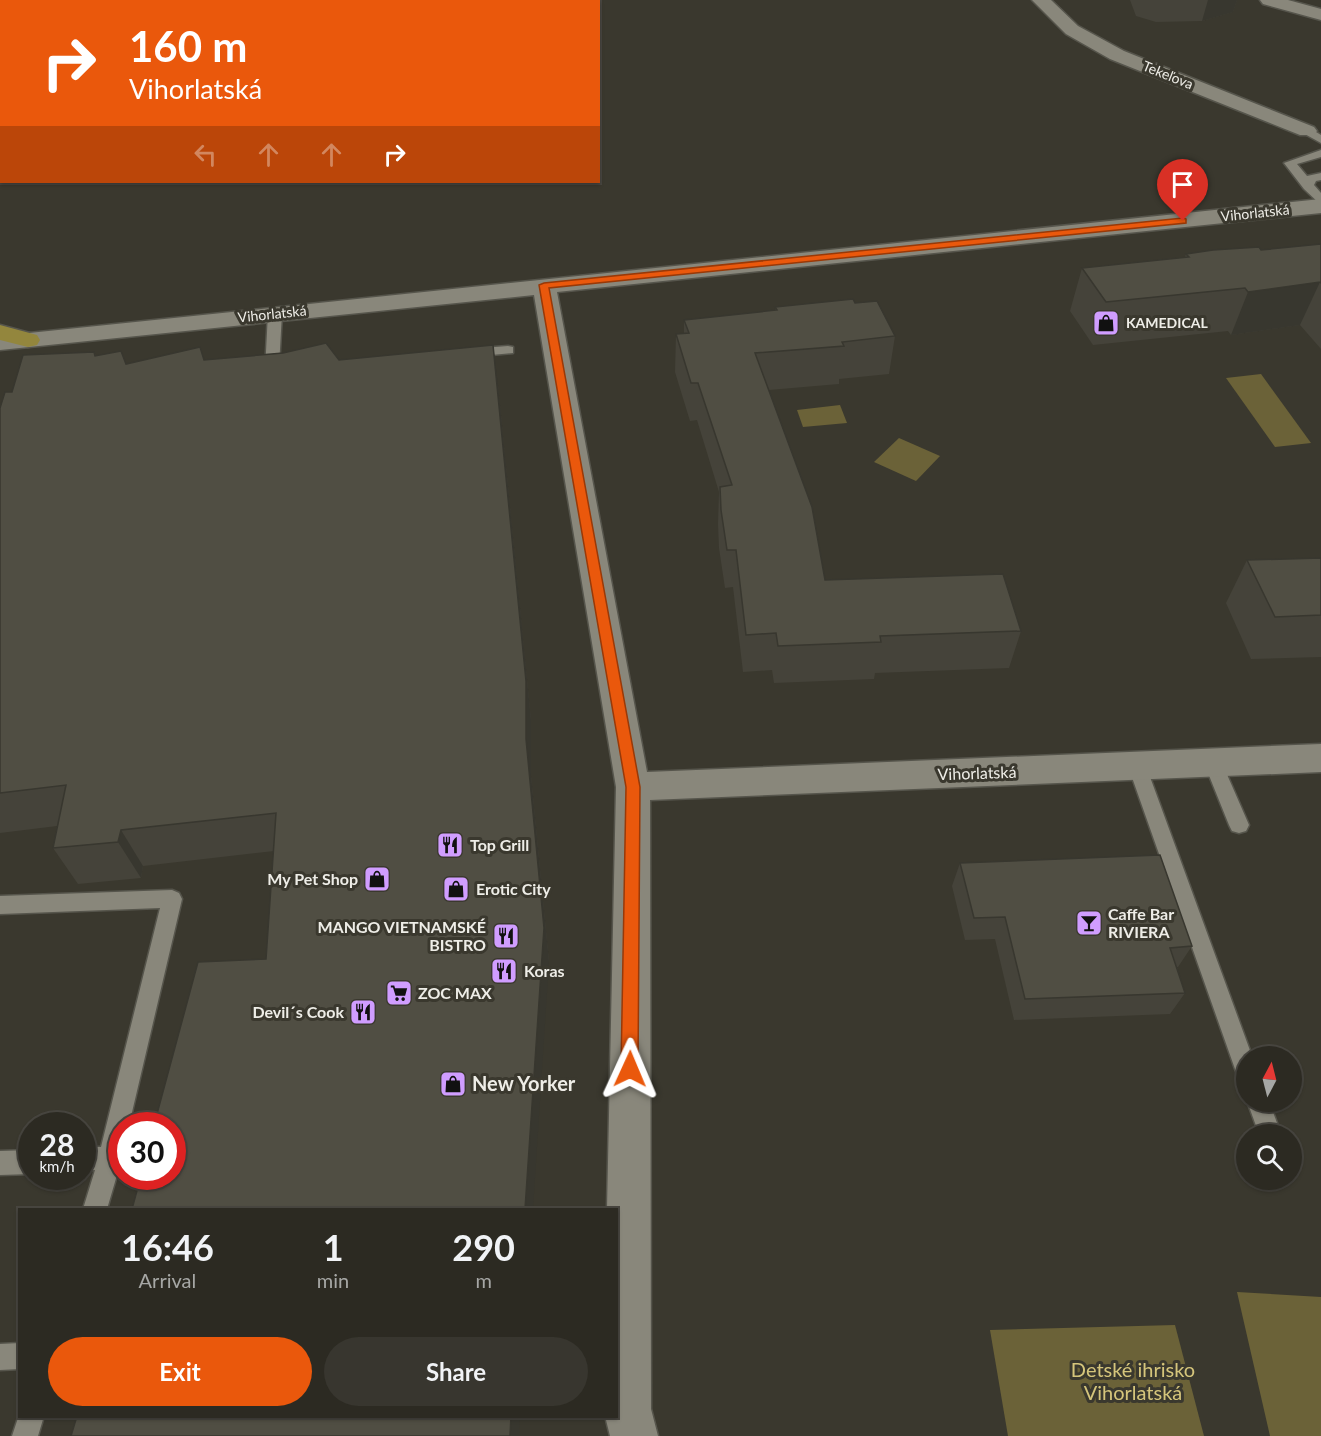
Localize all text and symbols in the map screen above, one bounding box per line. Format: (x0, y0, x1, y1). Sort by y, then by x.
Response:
text: 160 m (129, 21, 247, 71)
icon: right (30, 24, 108, 102)
street label: Tekeľova (1140, 57, 1196, 92)
text: Vihorlatská (129, 72, 262, 105)
icon: left (189, 138, 222, 171)
icon: ahead (252, 138, 285, 171)
icon: ahead (315, 138, 348, 171)
icon: right (378, 138, 411, 171)
pin (1157, 159, 1208, 221)
icon: arrive (1166, 168, 1199, 201)
street label: Vihorlatská (1220, 200, 1290, 225)
street label: Vihorlatská (237, 301, 307, 326)
shop icon: KAMEDICAL (1091, 308, 1121, 338)
place label: KAMEDICAL (1126, 314, 1208, 331)
street label: Vihorlatská (937, 762, 1017, 783)
restaurant icon: Top Grill (435, 830, 465, 860)
place label: Top Grill (470, 835, 529, 854)
shop icon: My Pet Shop (362, 864, 392, 894)
place label: My Pet Shop (267, 869, 358, 888)
shop icon: Erotic City (441, 874, 471, 904)
place label: Erotic City (476, 879, 551, 898)
place label: Caffe Bar RIVIERA (1108, 904, 1174, 941)
bar icon: Caffe Bar RIVIERA (1074, 908, 1104, 938)
place label: MANGO VIETNAMSKÉ BISTRO (317, 917, 486, 954)
restaurant icon: MANGO VIETNAMSKÉ BISTRO (491, 921, 521, 951)
restaurant icon: Koras (489, 956, 519, 986)
place label: Koras (524, 961, 565, 980)
supermarket icon: ZOC MAX (384, 978, 414, 1008)
place label: ZOC MAX (418, 983, 492, 1002)
restaurant icon: Devil´s Cook (348, 997, 378, 1027)
place label: Devil´s Cook (252, 1002, 344, 1021)
position arrow (598, 1037, 662, 1101)
north arrow (1236, 1046, 1302, 1112)
map controls (1236, 1046, 1302, 1190)
shop icon: New Yorker (438, 1069, 468, 1099)
place label: New Yorker (472, 1071, 576, 1095)
speed limit sign: 30 (108, 1112, 186, 1190)
button: search (1236, 1124, 1302, 1190)
text: 28 (40, 1126, 74, 1162)
text: km/h (39, 1157, 75, 1175)
text: 16:46 (121, 1225, 214, 1269)
text: 1 (323, 1225, 344, 1269)
text: 290 (452, 1225, 515, 1269)
text: Arrival (139, 1268, 196, 1292)
text: min (317, 1268, 349, 1292)
text: m (475, 1268, 492, 1292)
button: Exit (48, 1337, 312, 1406)
button: Share (324, 1337, 588, 1406)
park label: Detské ihrisko Vihorlatská (1071, 1357, 1195, 1404)

